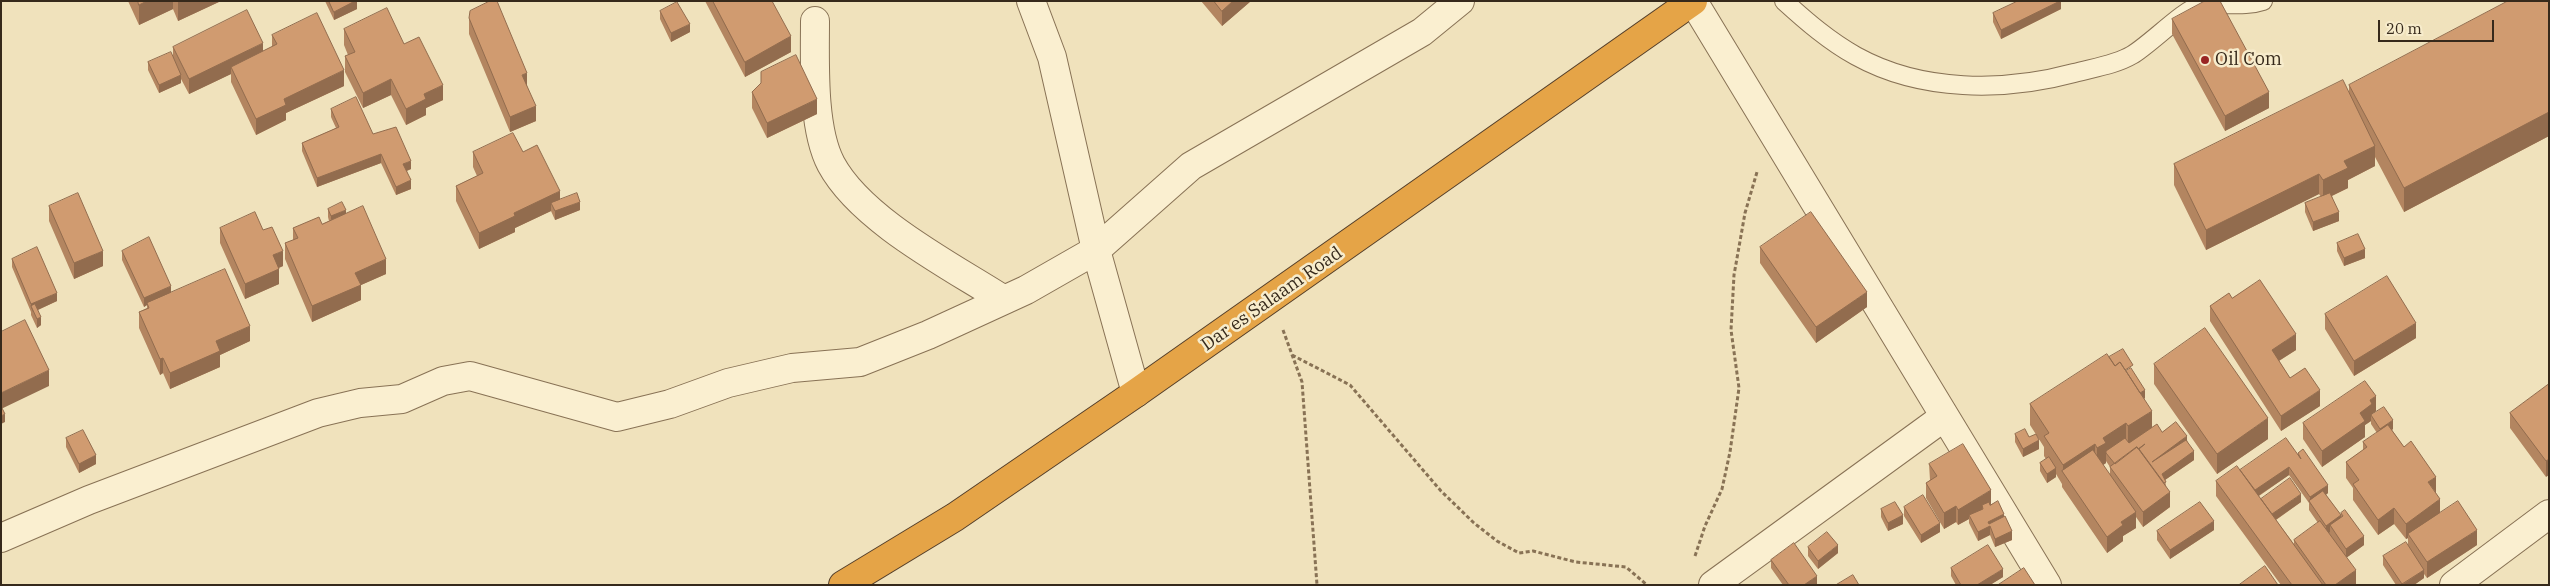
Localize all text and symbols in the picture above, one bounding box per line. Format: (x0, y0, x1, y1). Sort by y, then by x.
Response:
scale bar (2380, 10, 2496, 42)
text: 20 m (2386, 19, 2422, 38)
place label: Oil Com (2215, 49, 2282, 71)
marker: Oil Com (2199, 54, 2211, 66)
street label: Dar es Salaam Road (1197, 242, 1347, 356)

